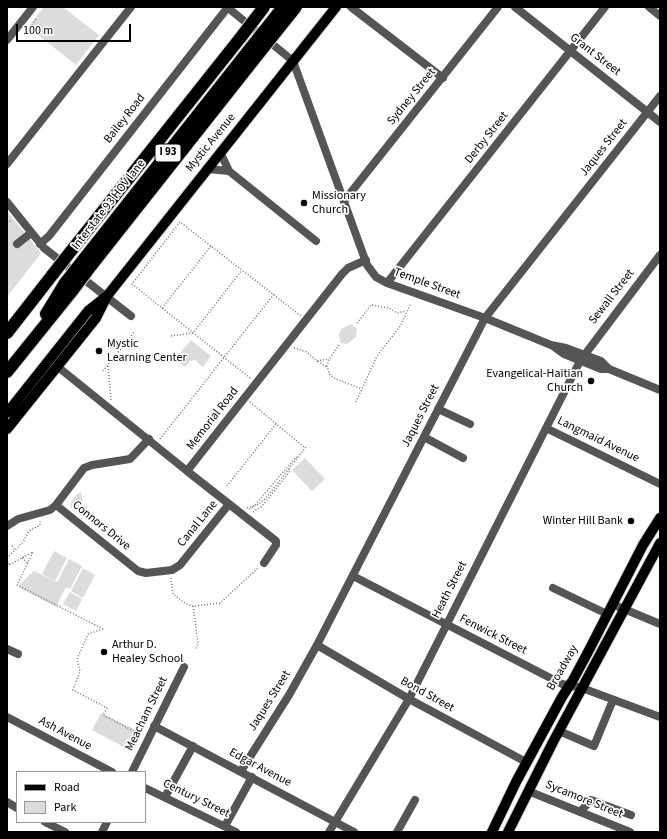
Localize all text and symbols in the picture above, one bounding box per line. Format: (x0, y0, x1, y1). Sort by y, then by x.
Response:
scale bar (18, 16, 133, 42)
text: 100 m (23, 22, 53, 39)
street label: Grant Street (567, 31, 623, 79)
street label: Sydney Street (385, 66, 439, 128)
street label: Bailey Road (101, 91, 149, 147)
street label: Derby Street (462, 109, 512, 167)
street label: Mystic Avenue (183, 111, 239, 175)
street label: Jaques Street (577, 117, 631, 179)
road number: I 93 (155, 144, 181, 162)
street label: Interstate 93 HOV lane (69, 157, 149, 253)
place label: Missionary Church (312, 189, 366, 217)
marker: Missionary Church (299, 198, 309, 208)
street label: Temple Street (392, 265, 462, 303)
street label: Sewall Street (586, 267, 638, 327)
place label: Mystic Learning Center (107, 337, 187, 365)
marker: Mystic Learning Center (94, 346, 104, 356)
place label: Evangelical-Haitian Church (486, 367, 583, 395)
marker: Evangelical-Haitian Church (586, 376, 596, 386)
street label: Jaques Street (399, 382, 443, 450)
street label: Memorial Road (184, 385, 242, 453)
street label: Langmaid Avenue (555, 414, 641, 466)
street label: Connors Drive (69, 498, 133, 554)
street label: Canal Lane (175, 498, 221, 550)
place label: Winter Hill Bank (543, 514, 623, 528)
marker: Winter Hill Bank (626, 516, 636, 526)
street label: Heath Street (429, 559, 471, 621)
street label: Fenwick Street (457, 612, 529, 658)
place label: Arthur D. Healey School (112, 638, 183, 666)
street label: Broadway (544, 643, 582, 693)
marker: Arthur D. Healey School (99, 647, 109, 657)
street label: Jaques Street (246, 668, 294, 734)
street label: Meacham Street (123, 674, 171, 754)
street label: Bond Street (398, 674, 456, 716)
street label: Ash Avenue (36, 714, 94, 754)
street label: Edgar Avenue (226, 746, 294, 790)
legend (16, 771, 146, 823)
street label: Century Street (160, 777, 232, 821)
street label: Sycamore Street (543, 778, 625, 822)
text: Road (54, 779, 80, 796)
text: Park (54, 799, 76, 816)

